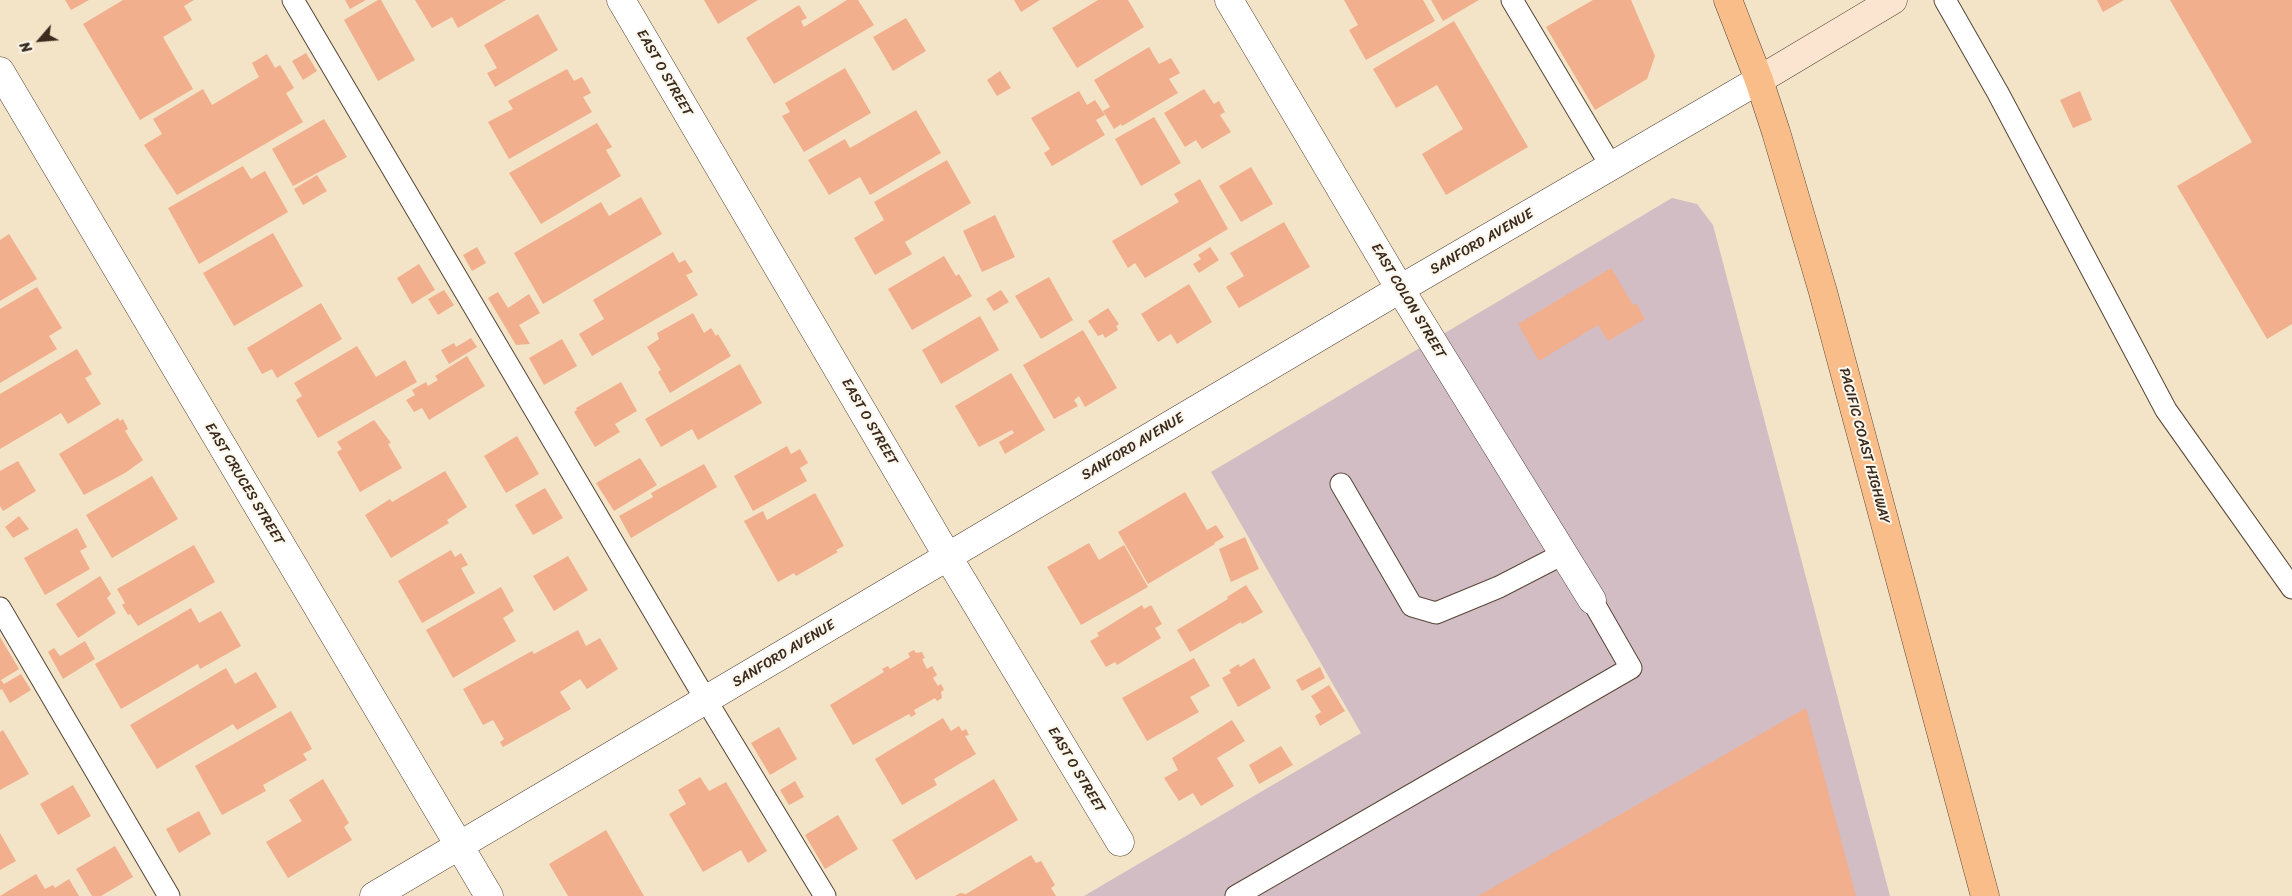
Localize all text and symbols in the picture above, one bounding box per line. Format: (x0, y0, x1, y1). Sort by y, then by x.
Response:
north arrow (15, 15, 65, 65)
street label: EAST O STREET (632, 27, 696, 119)
text: N (13, 37, 40, 57)
street label: SANFORD AVENUE (1427, 206, 1537, 278)
street label: EAST COLON STREET (1367, 240, 1449, 362)
street label: PACIFIC COAST HIGHWAY (1835, 366, 1893, 526)
street label: EAST O STREET (837, 376, 901, 468)
street label: SANFORD AVENUE (1079, 410, 1187, 484)
street label: EAST CRUCES STREET (201, 420, 287, 548)
street label: SANFORD AVENUE (730, 617, 838, 691)
street label: EAST O STREET (1044, 724, 1108, 816)

